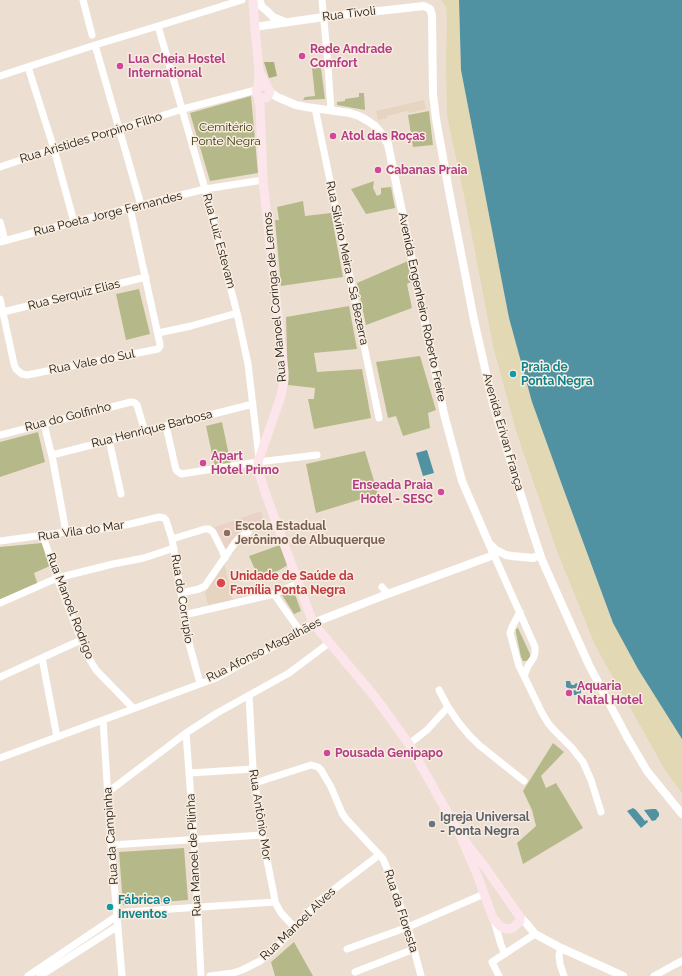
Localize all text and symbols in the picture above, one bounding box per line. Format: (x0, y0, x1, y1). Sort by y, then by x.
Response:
street label: Rua Tivoli (322, 4, 376, 24)
place label: Rede Andrade Comfort (310, 42, 392, 70)
marker: Rede Andrade Comfort (297, 51, 307, 61)
place label: Lua Cheia Hostel International (128, 52, 225, 80)
marker: Lua Cheia Hostel International (115, 61, 125, 71)
street label: Rua Aristides Porpino Filho (18, 109, 164, 167)
park label: Cemitério Ponte Negra (191, 120, 261, 148)
place label: Atol das Roças (341, 129, 425, 143)
marker: Atol das Roças (328, 131, 338, 141)
place label: Cabanas Praia (386, 163, 467, 177)
marker: Cabanas Praia (373, 165, 383, 175)
street label: Rua Silvino Meira e Sá Bezerra (323, 180, 371, 346)
street label: Rua Poeta Jorge Fernandes (32, 189, 184, 239)
street label: Rua Luiz Estevam (199, 192, 239, 290)
street label: Rua Manoel Coringa de Lemos (260, 211, 290, 383)
street label: Avenida Engenheiro Roberto Freire (395, 211, 449, 403)
street label: Rua Serquiz Elias (26, 277, 122, 313)
street label: Rua Vale do Sul (48, 347, 136, 377)
place label: Praia de Ponta Negra (521, 360, 593, 388)
marker: Praia de Ponta Negra (508, 369, 518, 379)
street label: Avenida Erivan França (479, 371, 527, 493)
street label: Rua do Golfinho (23, 399, 113, 435)
street label: Rua Henrique Barbosa (90, 407, 214, 451)
place label: Apart Hotel Primo (211, 449, 279, 477)
marker: Apart Hotel Primo (198, 458, 208, 468)
place label: Enseada Praia Hotel - SESC (352, 478, 433, 506)
marker: Enseada Praia Hotel - SESC (436, 487, 446, 497)
street label: Rua Vila do Mar (37, 518, 125, 544)
place label: Escola Estadual Jerônimo de Albuquerque (235, 519, 385, 547)
marker: Escola Estadual Jerônimo de Albuquerque (222, 528, 232, 538)
street label: Rua Manoel Rodrigo (43, 551, 97, 661)
street label: Rua do Corrupio (168, 553, 196, 645)
place label: Unidade de Saúde da Família Ponta Negra (230, 569, 354, 597)
marker: Unidade de Saúde da Família Ponta Negra (215, 577, 227, 589)
street label: Rua Afonso Magalhães (204, 615, 324, 685)
place label: Aquaria Natal Hotel (577, 679, 643, 707)
marker: Aquaria Natal Hotel (564, 688, 574, 698)
place label: Pousada Genipapo (335, 746, 443, 760)
marker: Pousada Genipapo (322, 748, 332, 758)
street label: Rua Antônio Mor (246, 768, 274, 862)
street label: Rua da Campinha (100, 787, 122, 885)
street label: Rua Manoel de Pilinha (184, 793, 204, 917)
place label: Igreja Universal - Ponta Negra (440, 810, 530, 838)
marker: Igreja Universal - Ponta Negra (427, 819, 437, 829)
street label: Rua da Floresta (381, 868, 421, 954)
street label: Rua Manoel Alves (257, 884, 339, 964)
place label: Fábrica e Inventos (118, 893, 170, 921)
marker: Fábrica e Inventos (105, 902, 115, 912)

